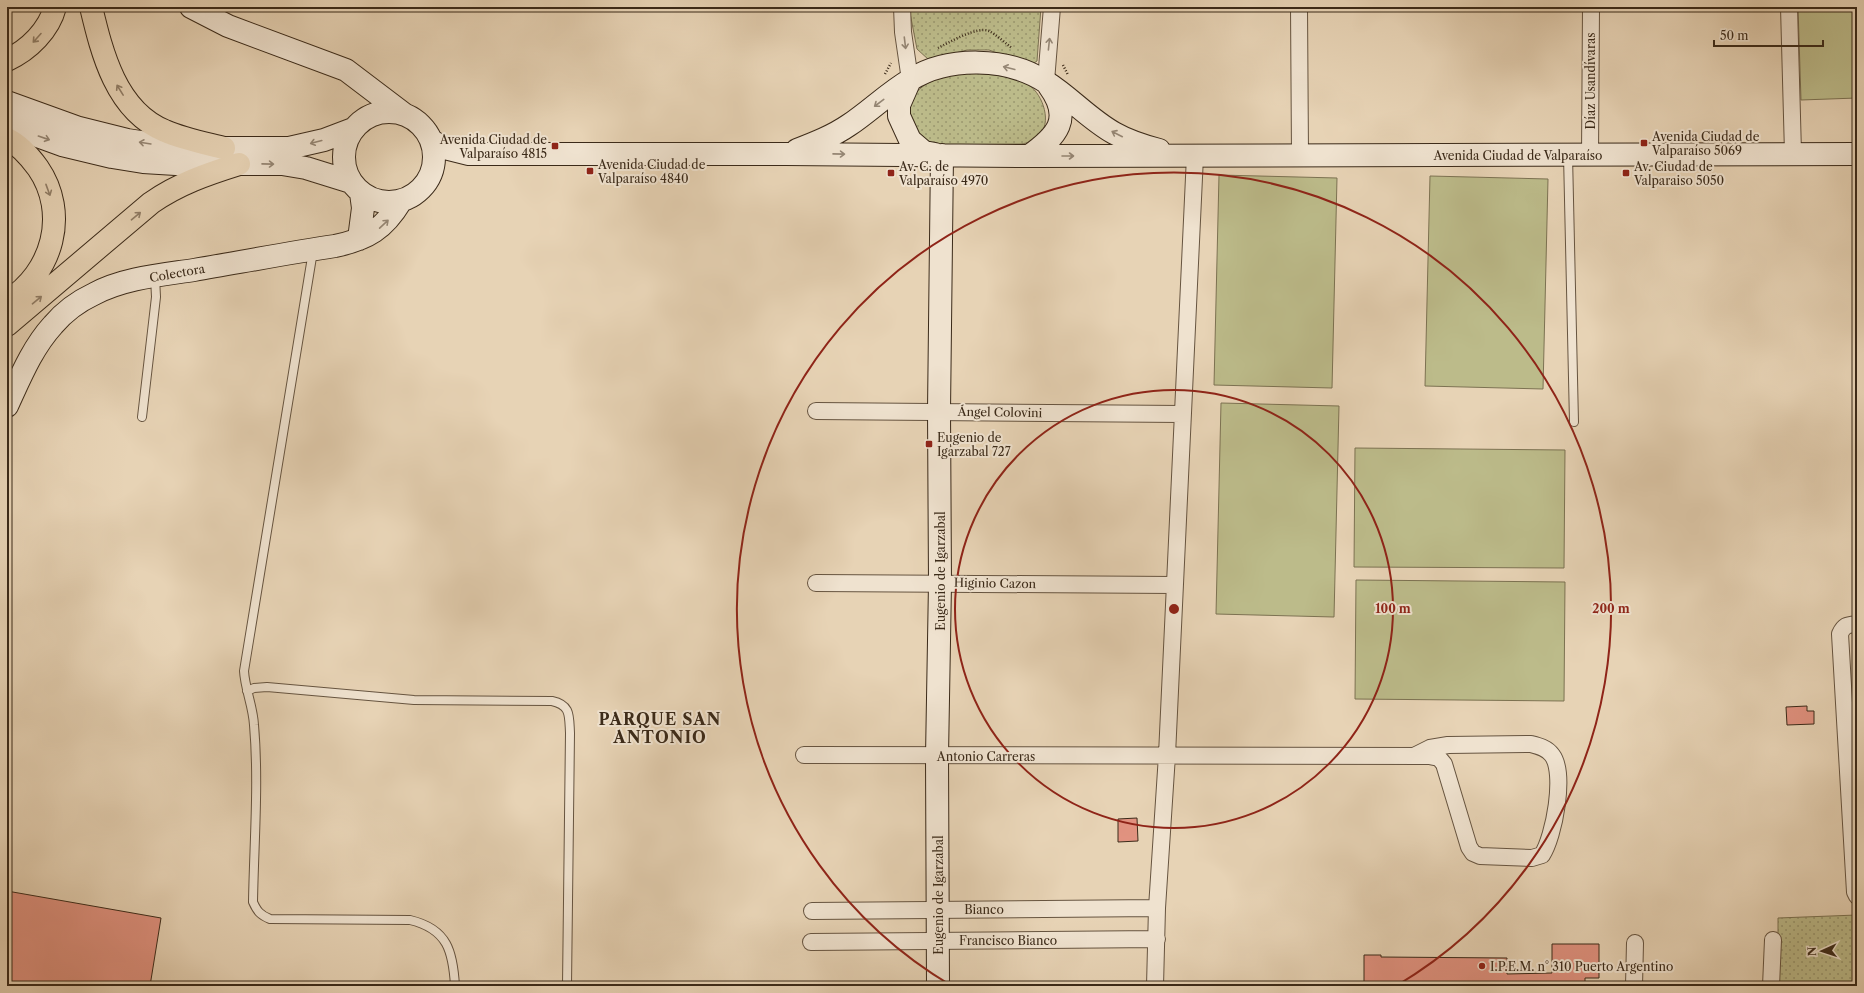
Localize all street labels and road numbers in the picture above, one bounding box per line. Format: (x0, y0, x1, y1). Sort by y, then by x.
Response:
street label: Díaz Usandívaras (1583, 33, 1598, 129)
street label: Avenida Ciudad de Valparaíso (1433, 148, 1602, 163)
street label: Colectora (148, 261, 207, 285)
street label: Ángel Colovini (957, 403, 1043, 420)
street label: Eugenio de Igarzabal (933, 511, 948, 631)
street label: Higinio Cazon (954, 575, 1037, 591)
street label: Antonio Carreras (936, 749, 1035, 764)
street label: Eugenio de Igarzabal (931, 835, 946, 955)
street label: Bianco (964, 902, 1004, 917)
street label: Francisco Bianco (959, 933, 1057, 948)

